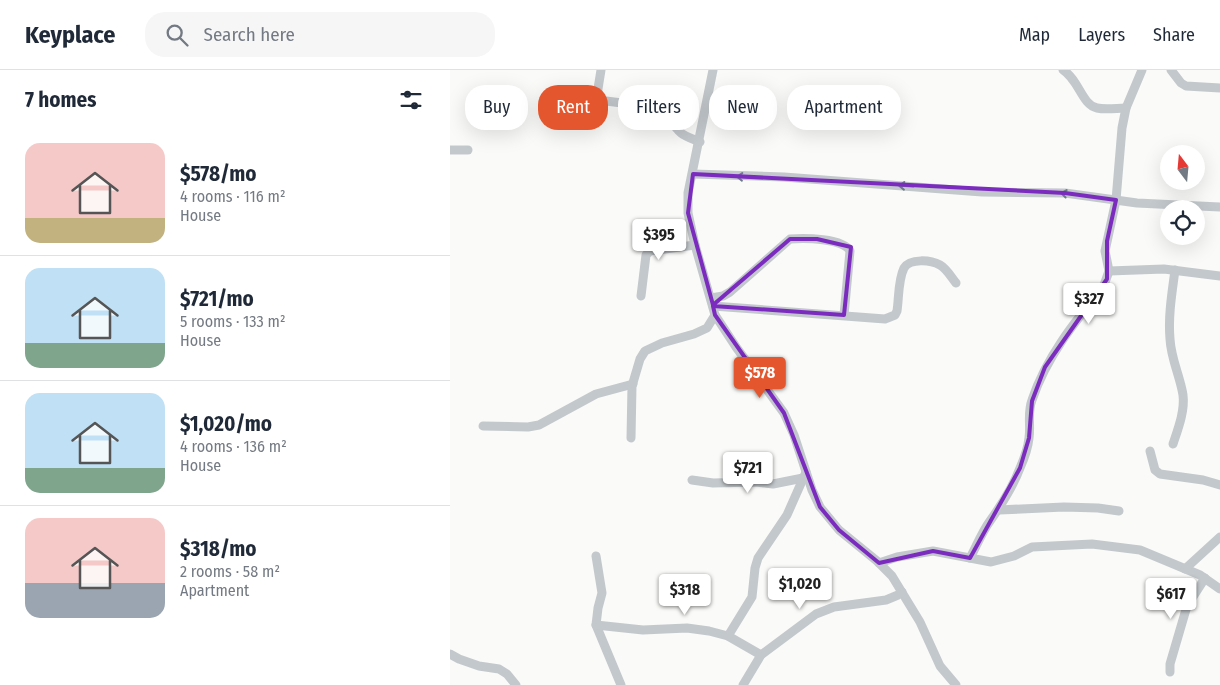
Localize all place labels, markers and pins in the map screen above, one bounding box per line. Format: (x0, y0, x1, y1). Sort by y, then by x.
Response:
pin: $395 (629, 218, 689, 261)
pin: $327 (1059, 282, 1119, 325)
pin: $578 (730, 356, 790, 399)
pin: $721 (718, 452, 778, 494)
pin: $1,020 (759, 568, 841, 610)
pin: $318 (655, 574, 715, 616)
pin: $617 (1141, 578, 1201, 620)

